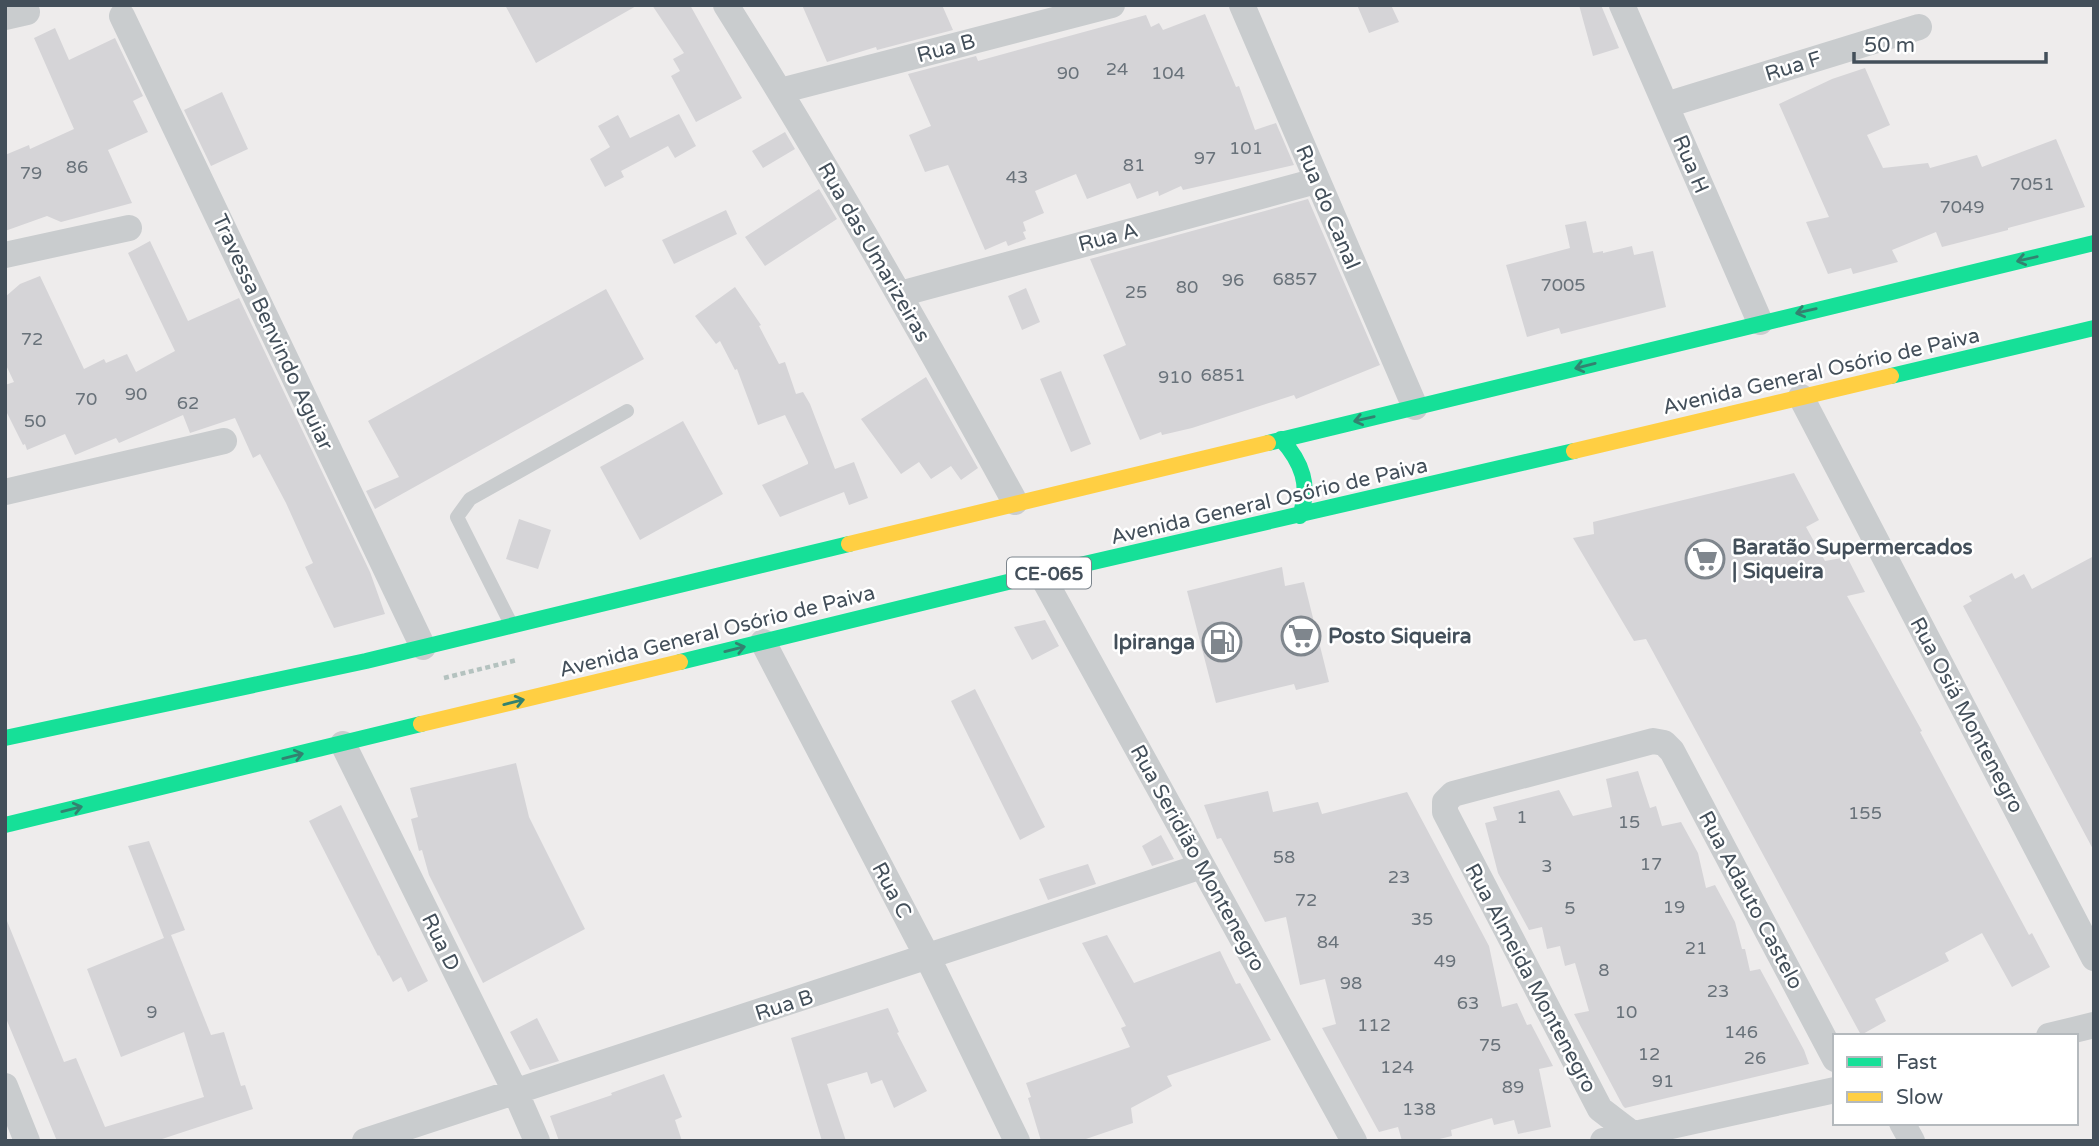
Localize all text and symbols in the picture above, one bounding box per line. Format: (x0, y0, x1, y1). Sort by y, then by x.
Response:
scale bar (1854, 21, 2046, 65)
street label: Rua B (914, 29, 978, 68)
text: 50 m (1864, 33, 1915, 58)
street label: Rua F (1762, 46, 1825, 87)
house number: 24 (1106, 58, 1128, 80)
house number: 90 (1057, 62, 1079, 84)
house number: 104 (1151, 62, 1185, 84)
street label: Rua H (1667, 131, 1714, 197)
house number: 101 (1229, 137, 1263, 159)
street label: Rua do Canal (1290, 141, 1365, 273)
house number: 97 (1194, 147, 1216, 169)
house number: 81 (1123, 154, 1145, 176)
house number: 86 (66, 156, 88, 178)
street label: Rua das Umarizeiras (812, 158, 935, 346)
house number: 79 (20, 162, 42, 184)
house number: 43 (1006, 166, 1028, 188)
house number: 7051 (2009, 173, 2055, 195)
house number: 7049 (1939, 196, 1985, 218)
street label: Travessa Benvindo Aguiar (207, 210, 338, 454)
street label: Rua A (1076, 218, 1141, 257)
one-way arrow (2016, 252, 2039, 266)
house number: 6857 (1272, 268, 1318, 290)
house number: 96 (1222, 269, 1244, 291)
house number: 7005 (1540, 274, 1586, 296)
house number: 80 (1176, 276, 1198, 298)
house number: 25 (1125, 281, 1147, 303)
one-way arrow (1795, 305, 1818, 319)
street label: Avenida General Osório de Paiva (1660, 323, 1982, 420)
house number: 72 (21, 328, 43, 350)
one-way arrow (1574, 360, 1597, 373)
house number: 6851 (1200, 364, 1246, 386)
house number: 910 (1158, 366, 1192, 388)
house number: 90 (125, 383, 147, 405)
house number: 70 (75, 388, 97, 410)
house number: 62 (177, 392, 199, 414)
house number: 50 (24, 410, 46, 432)
one-way arrow (1353, 413, 1376, 427)
street label: Avenida General Osório de Paiva (1108, 453, 1430, 550)
place label: Baratão Supermercados | Siqueira (1732, 535, 1973, 584)
supermarket icon: Baratão Supermercados | Siqueira (1684, 538, 1726, 580)
road number: CE-065 (1007, 558, 1091, 588)
street label: Avenida General Osório de Paiva (557, 580, 878, 683)
street label: Rua Osiá Montenegro (1904, 613, 2029, 817)
supermarket icon: Posto Siqueira (1280, 615, 1322, 657)
fuel station icon: Ipiranga (1201, 621, 1243, 663)
place label: Posto Siqueira (1328, 624, 1472, 649)
place label: Ipiranga (1113, 630, 1195, 655)
one-way arrow (723, 642, 746, 655)
one-way arrow (502, 695, 525, 708)
street label: Rua Seridião Montenegro (1125, 741, 1270, 976)
one-way arrow (281, 749, 304, 762)
one-way arrow (60, 802, 82, 815)
house number: 155 (1848, 802, 1882, 824)
house number: 1 (1516, 806, 1528, 828)
street label: Rua Adauto Castelo (1693, 807, 1808, 994)
house number: 15 (1618, 811, 1640, 833)
house number: 58 (1273, 846, 1295, 868)
house number: 17 (1640, 853, 1662, 875)
house number: 3 (1541, 855, 1553, 877)
street label: Rua C (867, 858, 917, 922)
street label: Rua Almeida Montenegro (1459, 859, 1602, 1097)
house number: 23 (1388, 866, 1410, 888)
house number: 72 (1295, 889, 1317, 911)
house number: 19 (1663, 896, 1685, 918)
house number: 5 (1564, 897, 1576, 919)
house number: 35 (1411, 908, 1433, 930)
street label: Rua D (416, 909, 465, 975)
house number: 84 (1317, 931, 1339, 953)
house number: 21 (1685, 937, 1707, 959)
house number: 49 (1434, 950, 1456, 972)
house number: 8 (1598, 959, 1610, 981)
house number: 98 (1340, 972, 1362, 994)
house number: 23 (1707, 980, 1729, 1002)
street label: Rua B (752, 984, 816, 1027)
house number: 63 (1457, 992, 1479, 1014)
house number: 9 (146, 1001, 158, 1023)
house number: 10 (1615, 1001, 1637, 1023)
house number: 112 (1357, 1014, 1391, 1036)
house number: 146 (1724, 1021, 1758, 1043)
house number: 75 (1479, 1034, 1501, 1056)
legend (1833, 1034, 2078, 1125)
house number: 12 (1638, 1043, 1660, 1065)
house number: 26 (1744, 1047, 1766, 1069)
text: Fast (1896, 1050, 1937, 1075)
house number: 124 (1380, 1056, 1414, 1078)
house number: 91 (1652, 1070, 1674, 1092)
house number: 89 (1502, 1076, 1524, 1098)
text: Slow (1896, 1085, 1944, 1110)
house number: 138 (1402, 1098, 1436, 1120)

